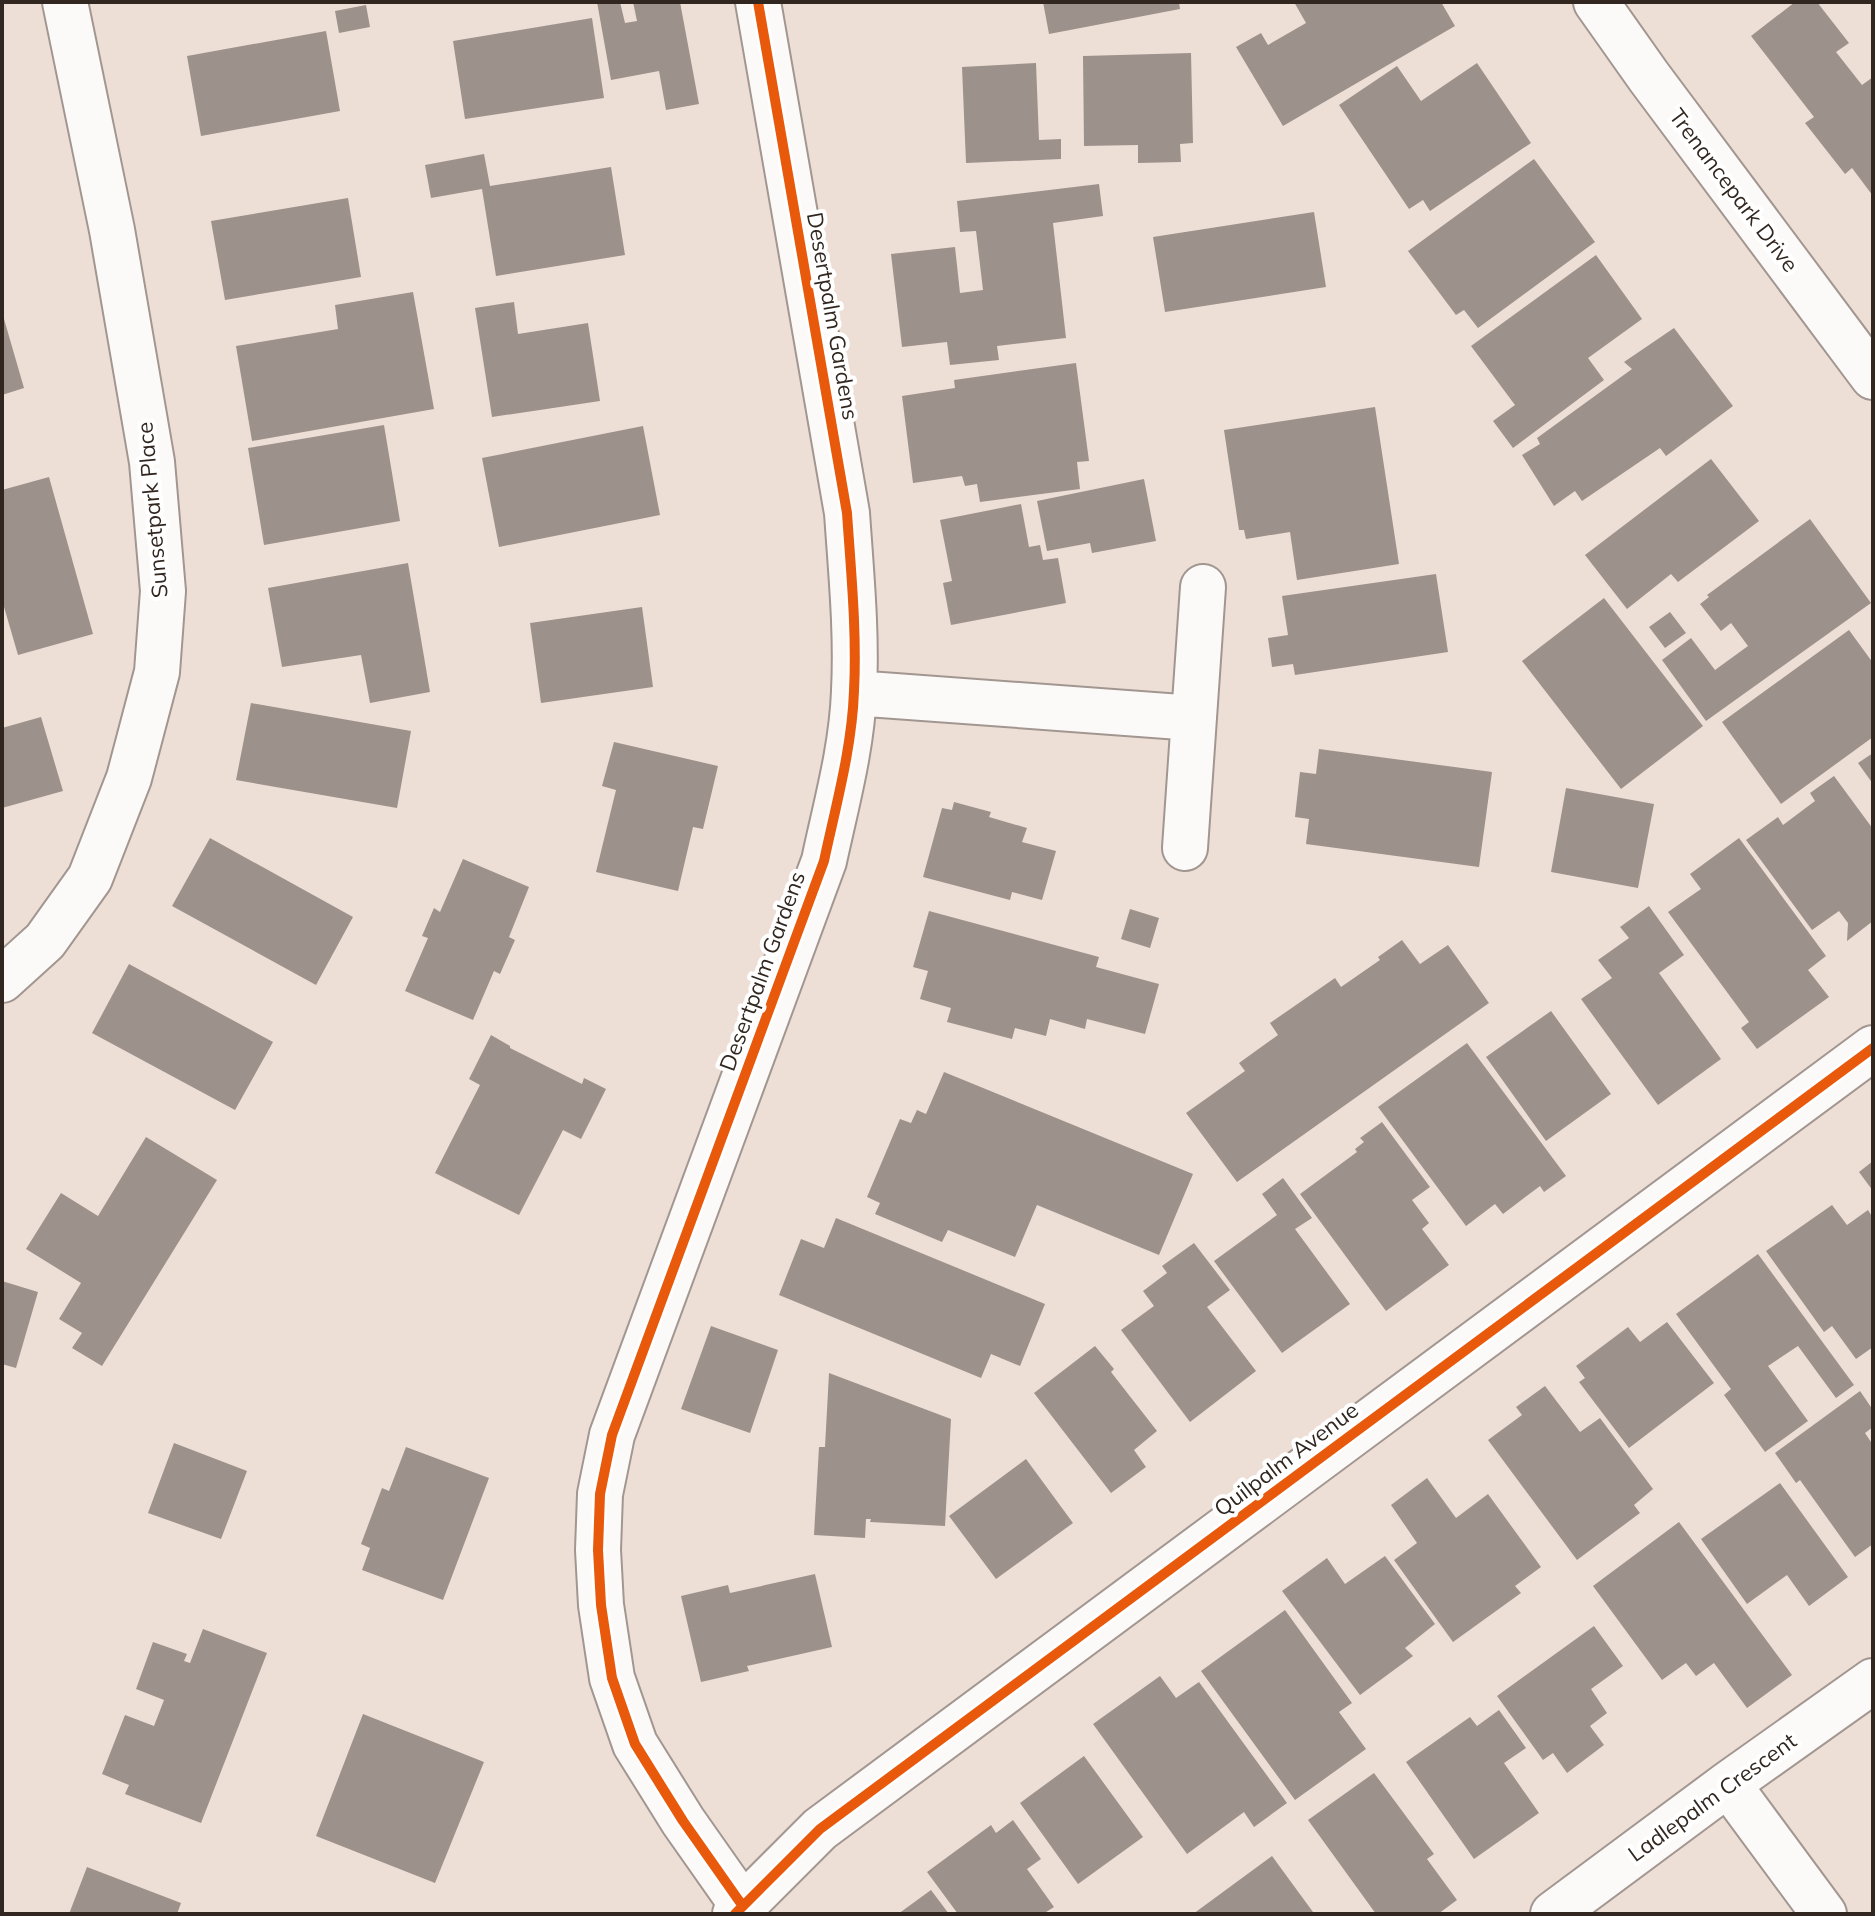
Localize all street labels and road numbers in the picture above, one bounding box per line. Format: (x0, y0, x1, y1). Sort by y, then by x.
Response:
street label: Trenancepark Drive (1663, 103, 1805, 277)
street label: Desertpalm Gardens (801, 210, 865, 422)
street label: Sunsetpark Place (130, 421, 174, 599)
street label: Desertpalm Gardens (713, 867, 811, 1075)
street label: Quilpalm Avenue (1208, 1396, 1364, 1522)
street label: Ladlepalm Crescent (1622, 1726, 1802, 1867)

